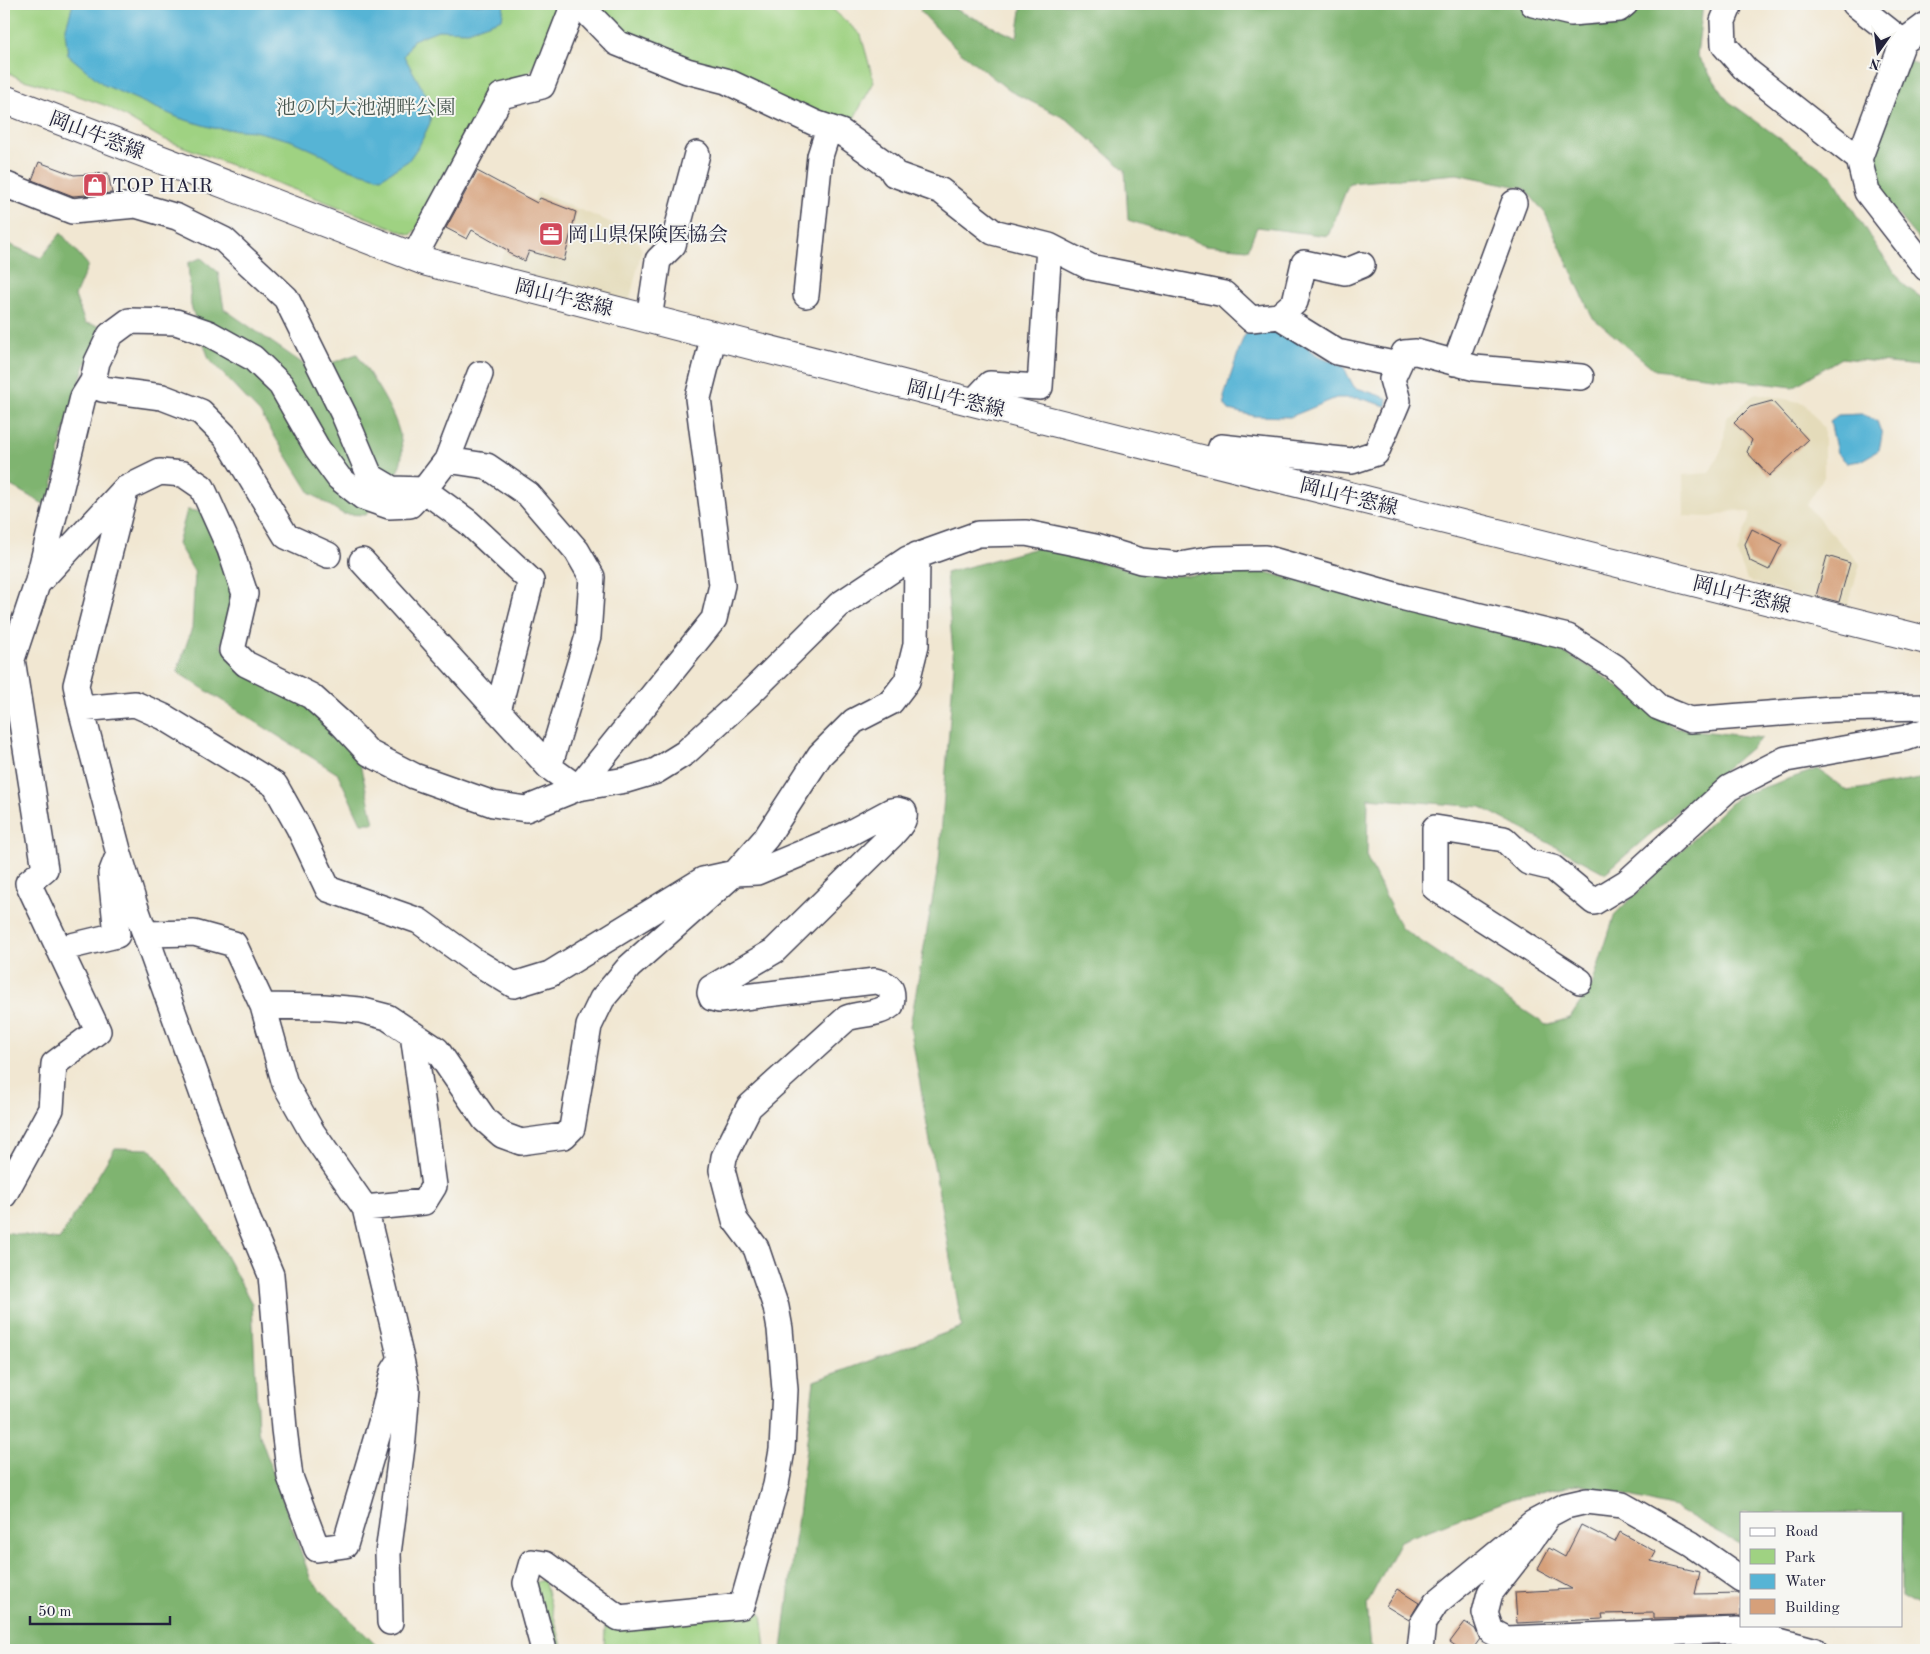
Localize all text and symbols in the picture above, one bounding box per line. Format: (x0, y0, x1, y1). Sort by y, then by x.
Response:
north arrow (1852, 28, 1902, 78)
text: N (1868, 55, 1882, 72)
park label: 池の内大池湖畔公園 (276, 97, 456, 119)
street label: 岡山牛窓線 (46, 108, 147, 164)
shop icon: TOP HAIR (82, 172, 108, 198)
place label: TOP HAIR (112, 177, 213, 197)
office icon: 岡山県保険医協会 (538, 221, 564, 247)
place label: 岡山県保険医協会 (568, 224, 728, 246)
street label: 岡山牛窓線 (513, 275, 615, 321)
street label: 岡山牛窓線 (905, 376, 1007, 422)
street label: 岡山牛窓線 (1298, 474, 1400, 520)
street label: 岡山牛窓線 (1691, 572, 1793, 618)
legend (1740, 1512, 1902, 1626)
text: Road (1785, 1525, 1819, 1540)
text: Park (1785, 1551, 1816, 1566)
text: Water (1785, 1575, 1826, 1590)
scale bar (30, 1594, 170, 1626)
text: Building (1785, 1601, 1840, 1616)
text: 50 m (38, 1605, 72, 1620)

